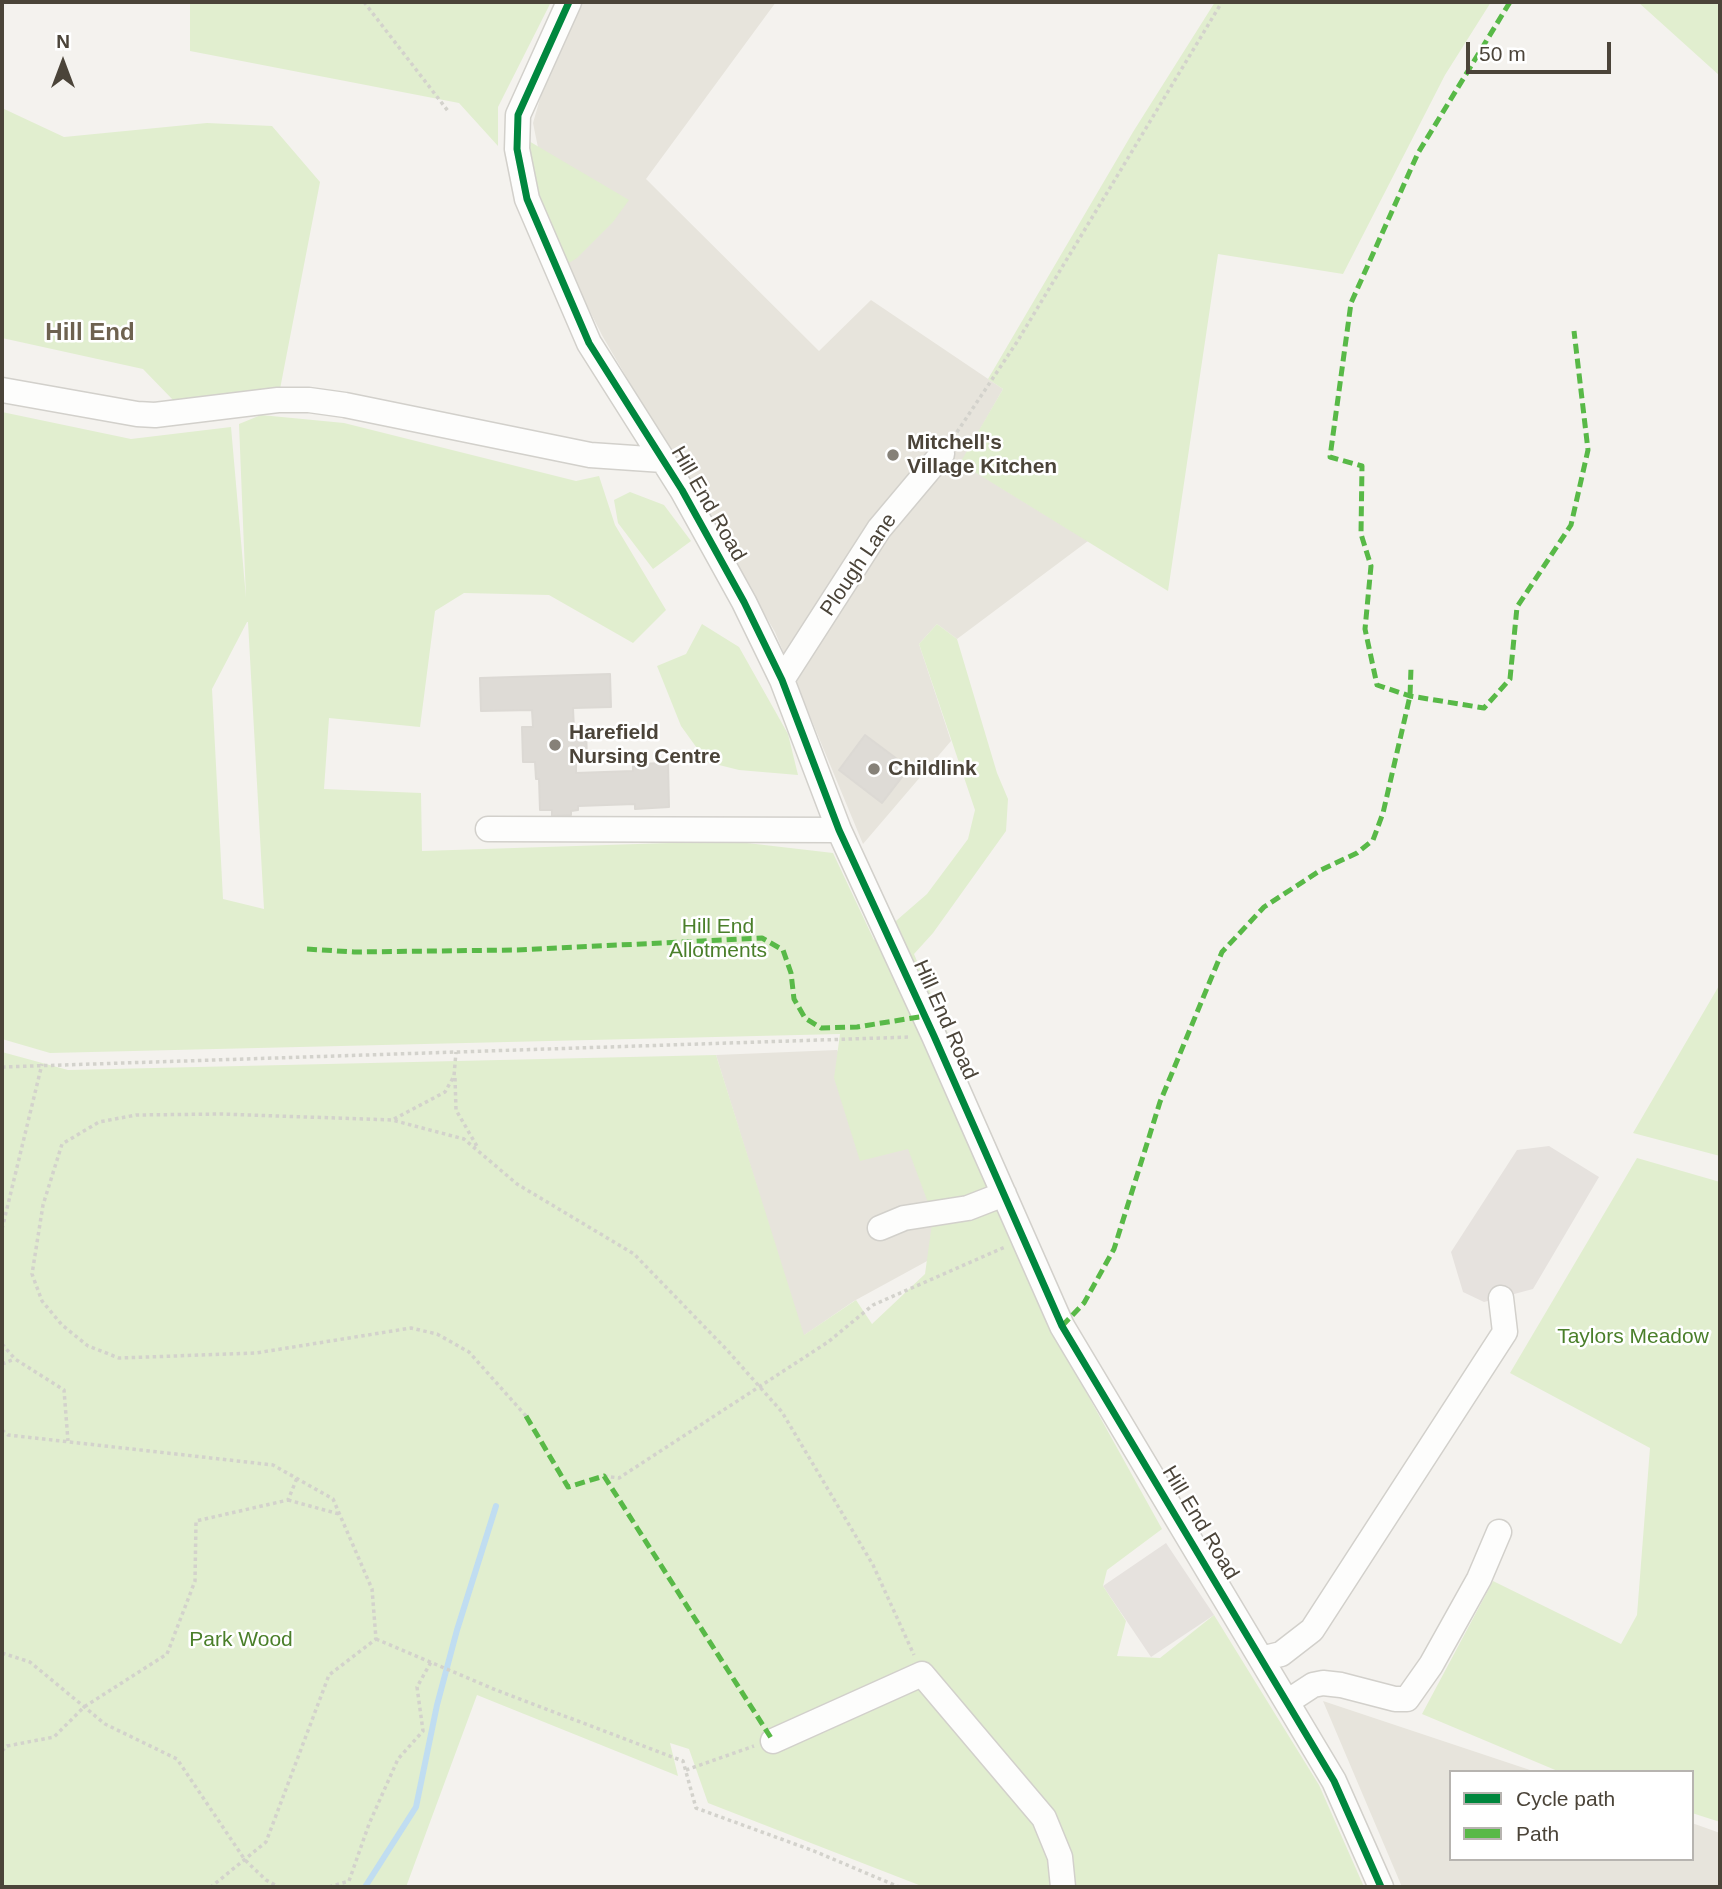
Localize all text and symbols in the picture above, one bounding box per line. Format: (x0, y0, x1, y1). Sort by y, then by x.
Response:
north arrow (28, 28, 98, 98)
scale bar (1470, 28, 1615, 72)
text: N (56, 31, 70, 52)
text: 50 m (1479, 42, 1526, 65)
district label: Hill End (45, 319, 135, 347)
place label: Mitchell's Village Kitchen (907, 430, 1057, 480)
street label: Hill End Road (665, 442, 751, 566)
marker: Mitchell's Village Kitchen (885, 447, 901, 463)
street label: Plough Lane (816, 509, 902, 621)
place label: Harefield Nursing Centre (569, 720, 721, 770)
marker: Harefield Nursing Centre (547, 737, 563, 753)
place label: Childlink (888, 756, 977, 782)
marker: Childlink (866, 761, 882, 777)
park label: Hill End Allotments (669, 914, 767, 964)
street label: Hill End Road (907, 956, 983, 1084)
park label: Taylors Meadow (1557, 1324, 1709, 1350)
street label: Hill End Road (1156, 1461, 1244, 1585)
park label: Park Wood (189, 1627, 293, 1653)
legend (1449, 1770, 1694, 1861)
text: Cycle path (1516, 1787, 1615, 1810)
text: Path (1516, 1822, 1559, 1845)

